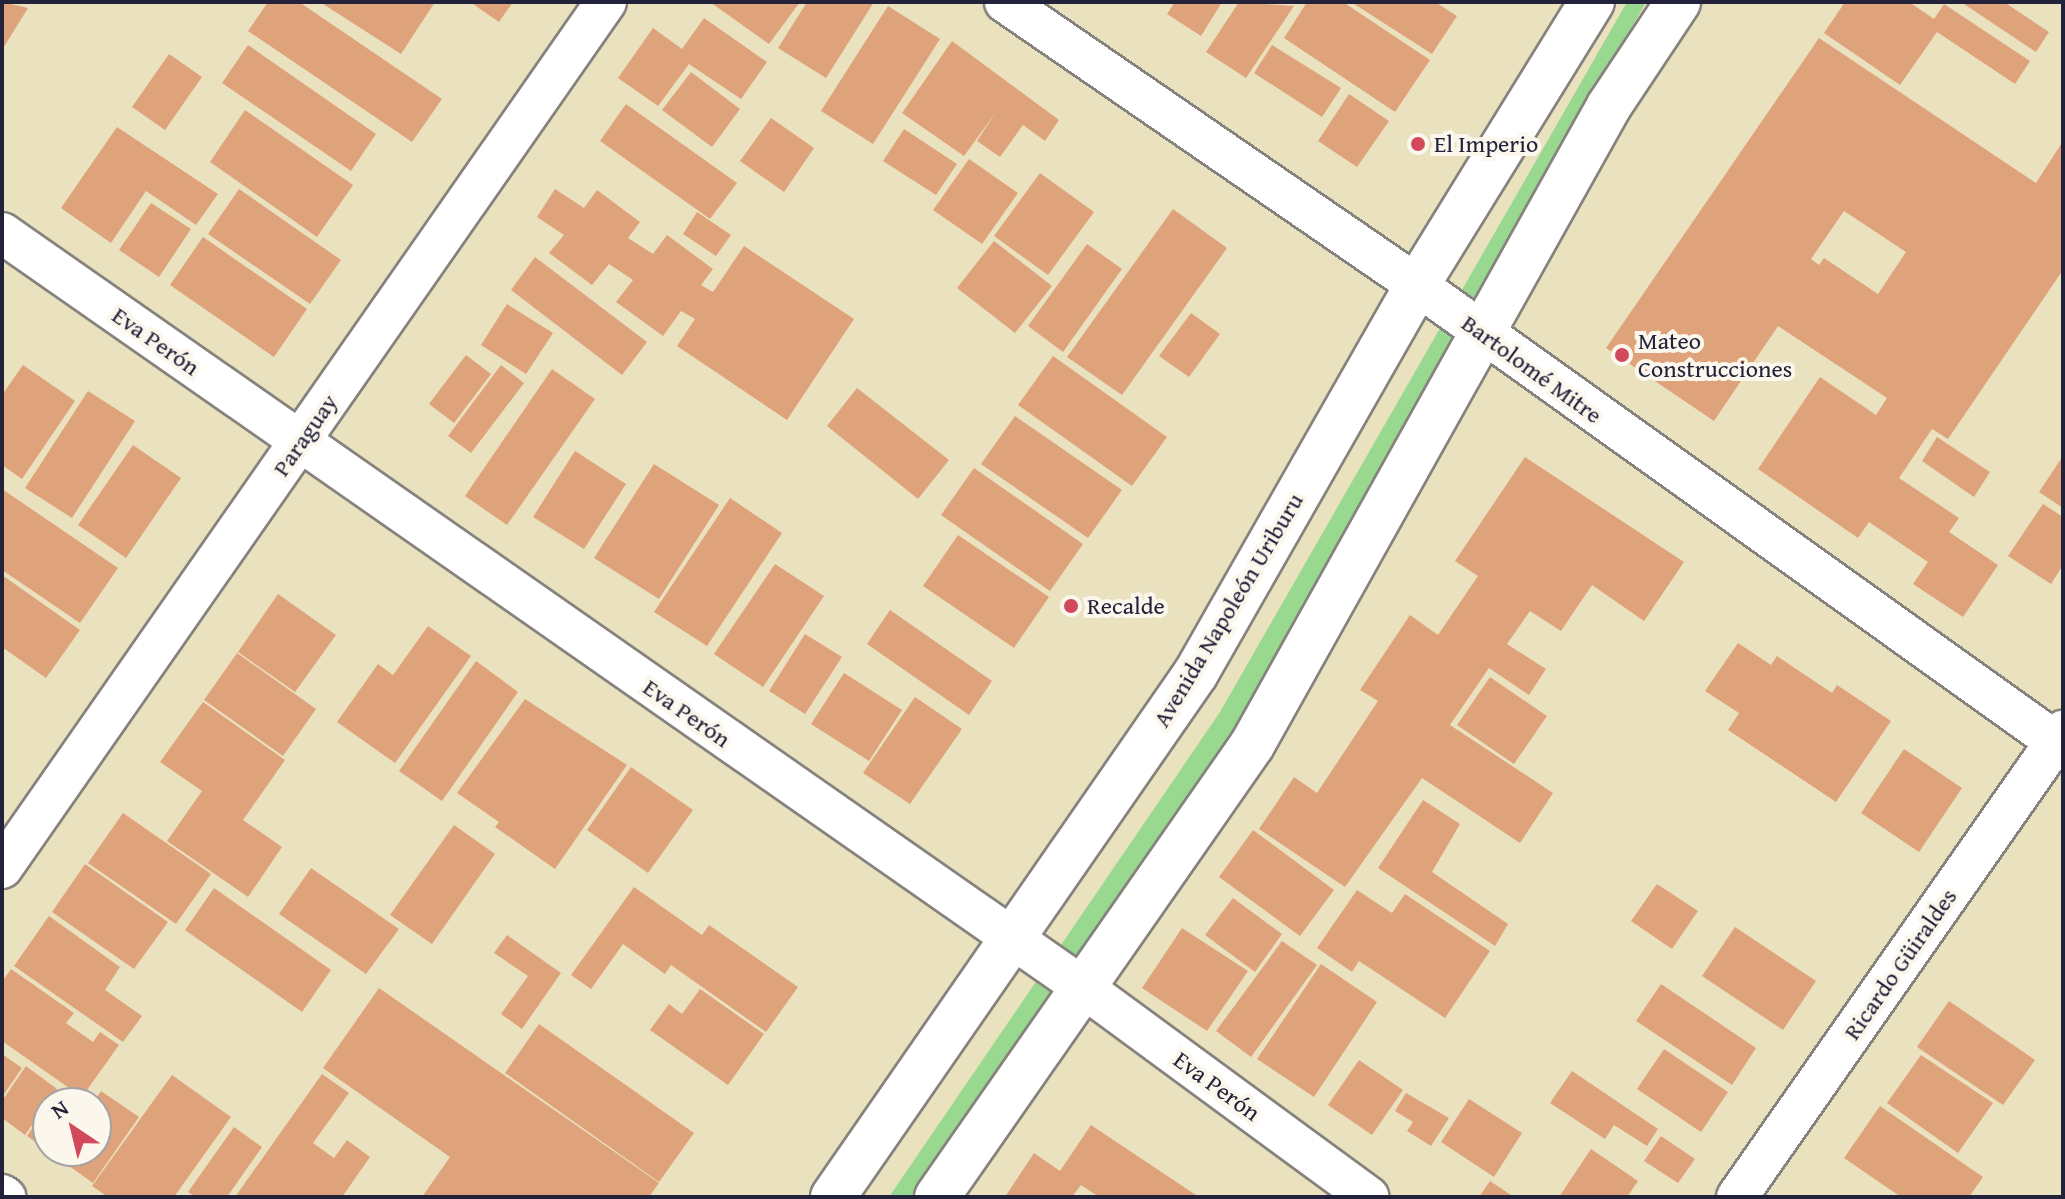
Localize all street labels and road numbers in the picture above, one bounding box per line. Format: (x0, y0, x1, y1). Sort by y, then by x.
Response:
street label: Eva Perón (107, 301, 205, 381)
street label: Bartolomé Mitre (1456, 308, 1608, 430)
street label: Paraguay (266, 388, 344, 482)
street label: Avenida Napoleón Uriburu (1147, 488, 1309, 732)
street label: Eva Perón (638, 673, 736, 753)
street label: Ricardo Güiraldes (1837, 883, 1963, 1045)
street label: Eva Perón (1168, 1045, 1266, 1127)

